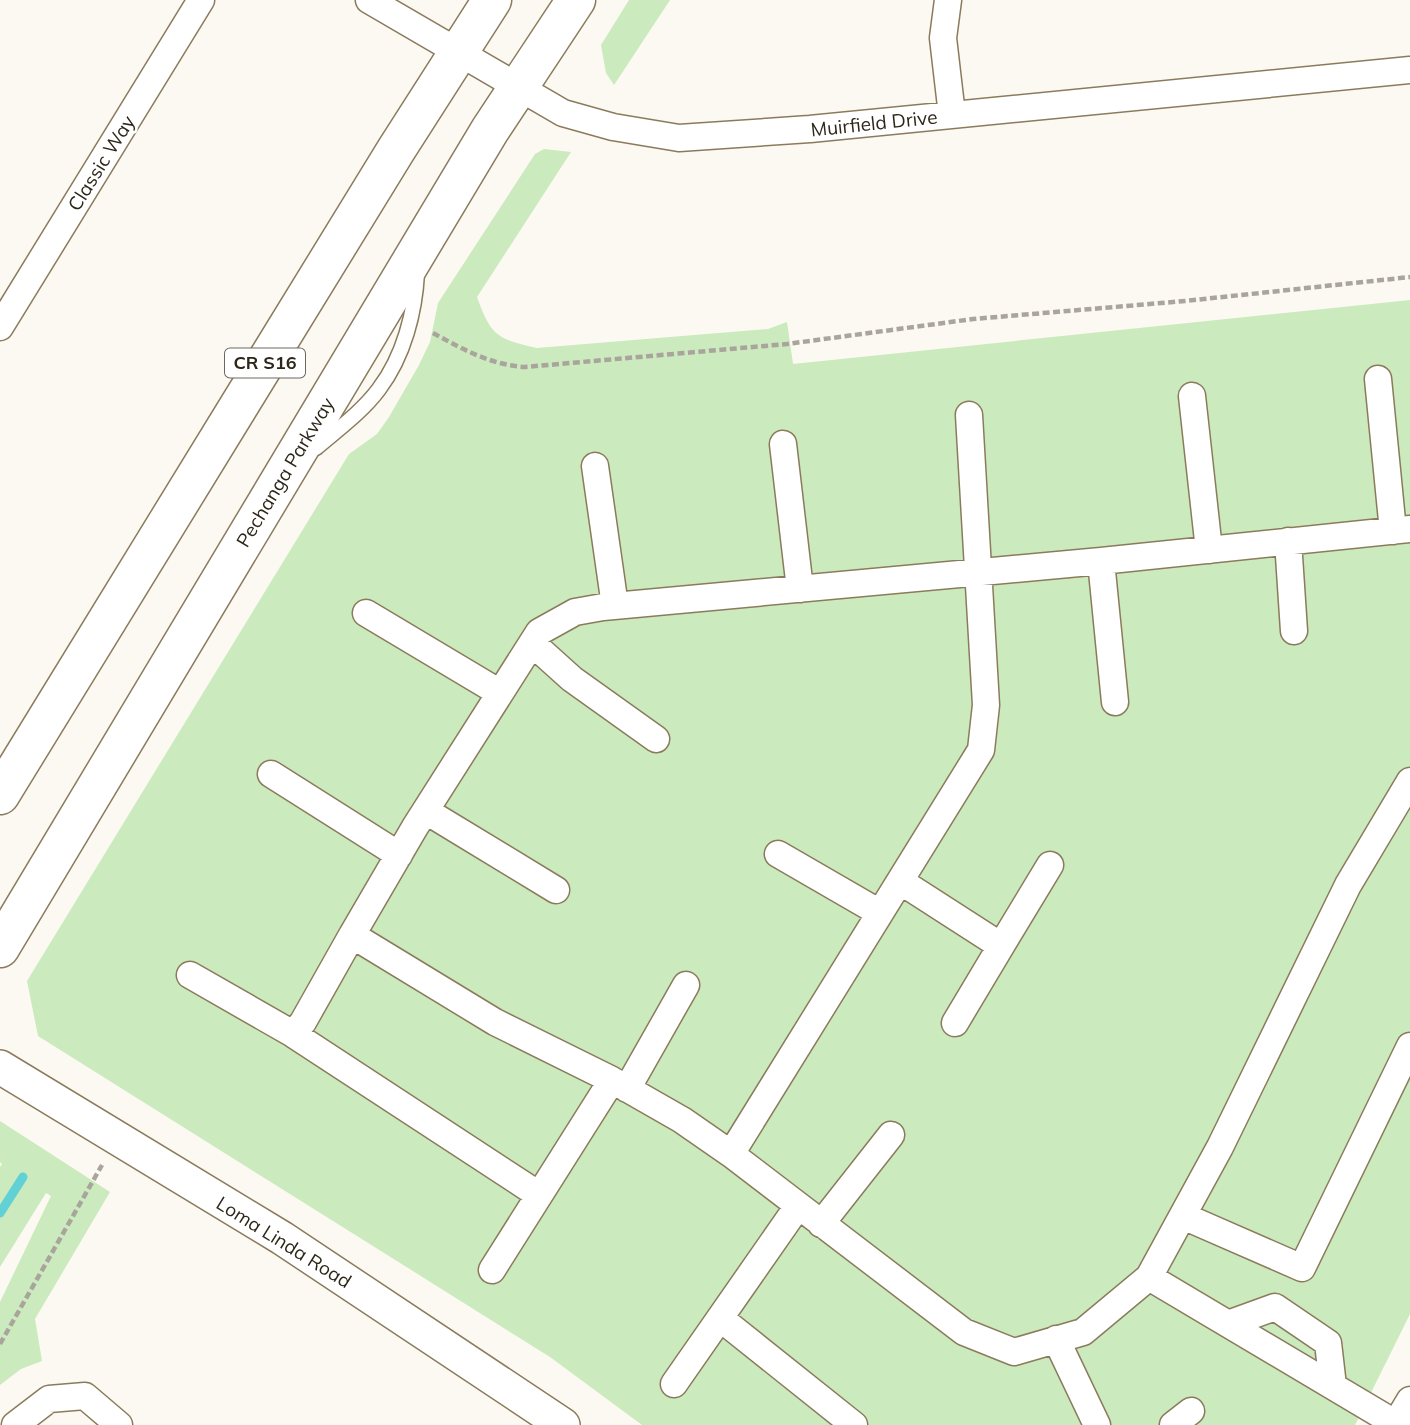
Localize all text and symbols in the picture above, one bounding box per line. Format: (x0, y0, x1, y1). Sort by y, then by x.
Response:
street label: Muirfield Drive (809, 104, 939, 142)
street label: Classic Way (62, 111, 140, 215)
road number: CR S16 (225, 348, 305, 377)
street label: Pechanga Parkway (231, 393, 339, 551)
street label: Loma Linda Road (212, 1191, 356, 1293)

